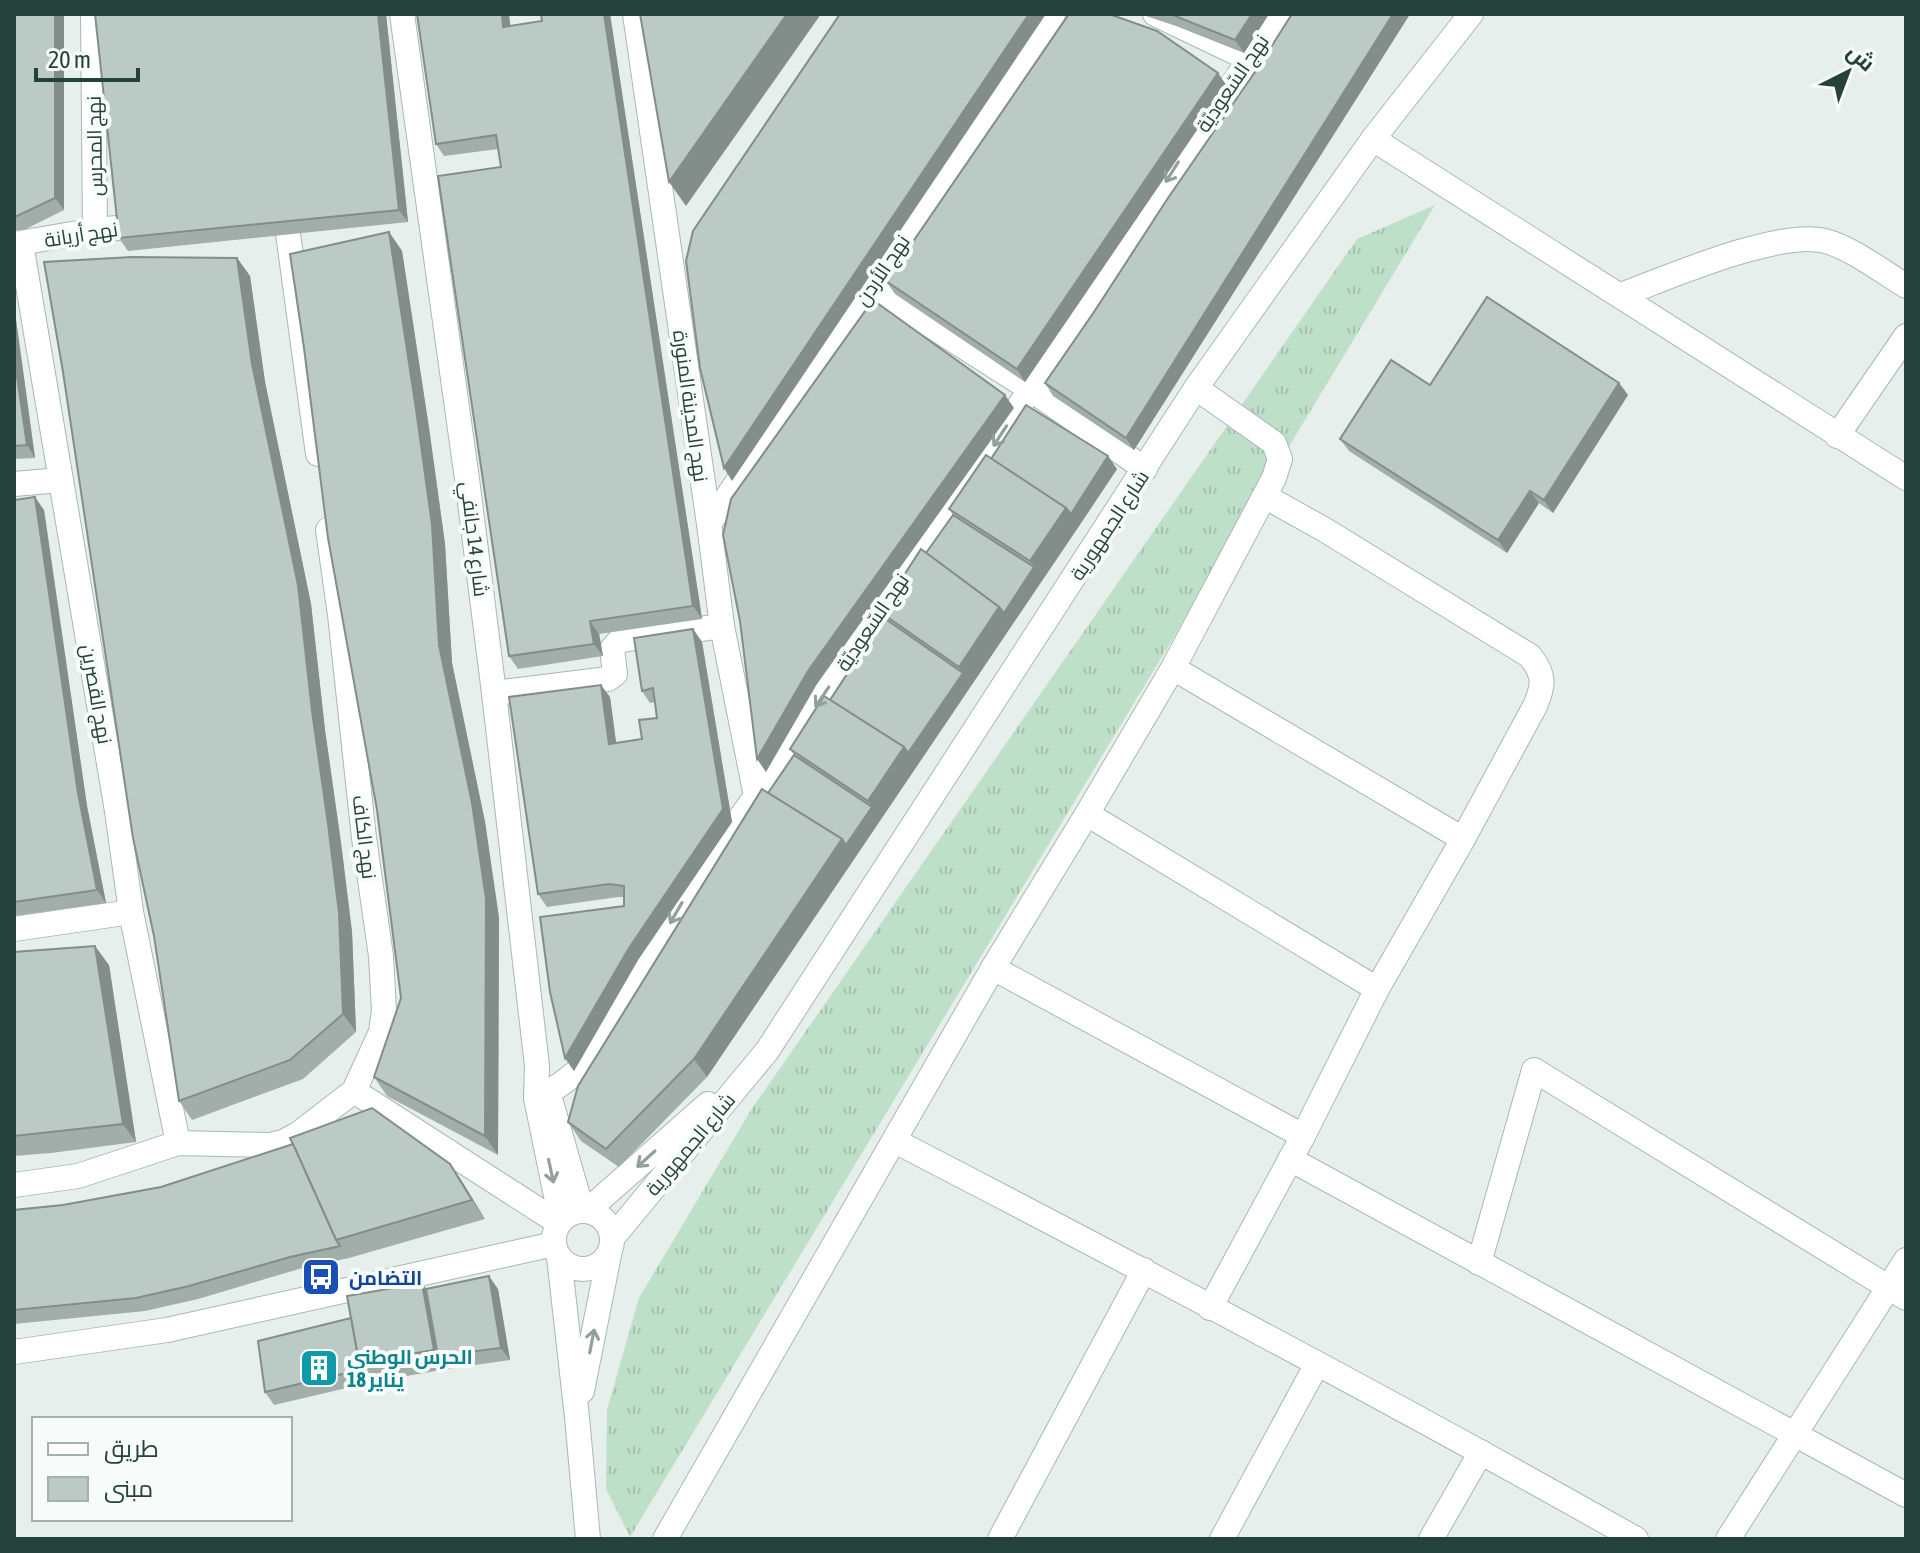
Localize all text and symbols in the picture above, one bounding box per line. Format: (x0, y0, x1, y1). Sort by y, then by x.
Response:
street label: نهج السّعوديّة (1191, 30, 1276, 138)
scale bar (36, 32, 138, 82)
north arrow (1808, 32, 1888, 112)
text: ش (1842, 38, 1881, 77)
text: 20 m (48, 46, 91, 73)
street label: نهج المحرس (82, 96, 109, 196)
one-way arrow (1164, 160, 1180, 183)
street label: نهج أريانة (43, 217, 120, 254)
street label: نهج الأردن (850, 230, 916, 311)
street label: نهج المدينة المنورة (666, 329, 713, 484)
one-way arrow (991, 425, 1008, 447)
street label: شارع الجمهورية (1065, 466, 1156, 586)
street label: شارع 14 جانفي (452, 480, 493, 599)
street label: نهج السّعوديّة (831, 569, 916, 677)
street label: نهج القصرين (74, 642, 117, 746)
one-way arrow (813, 686, 830, 708)
street label: نهج الكاف (345, 794, 382, 881)
one-way arrow (668, 901, 684, 924)
street label: شارع الجمهورية (641, 1088, 742, 1202)
one-way arrow (636, 1150, 656, 1168)
one-way arrow (544, 1157, 559, 1183)
bus stop icon: التضامن (300, 1256, 342, 1298)
place label: التضامن (349, 1266, 422, 1290)
one-way arrow (585, 1328, 600, 1354)
place label: الحرس الوطني 18 يناير (347, 1345, 473, 1392)
building icon: الحرس الوطني 18 يناير (298, 1347, 340, 1389)
legend (32, 1417, 292, 1521)
text: طريق (104, 1435, 159, 1464)
text: مبنى (104, 1475, 153, 1503)

